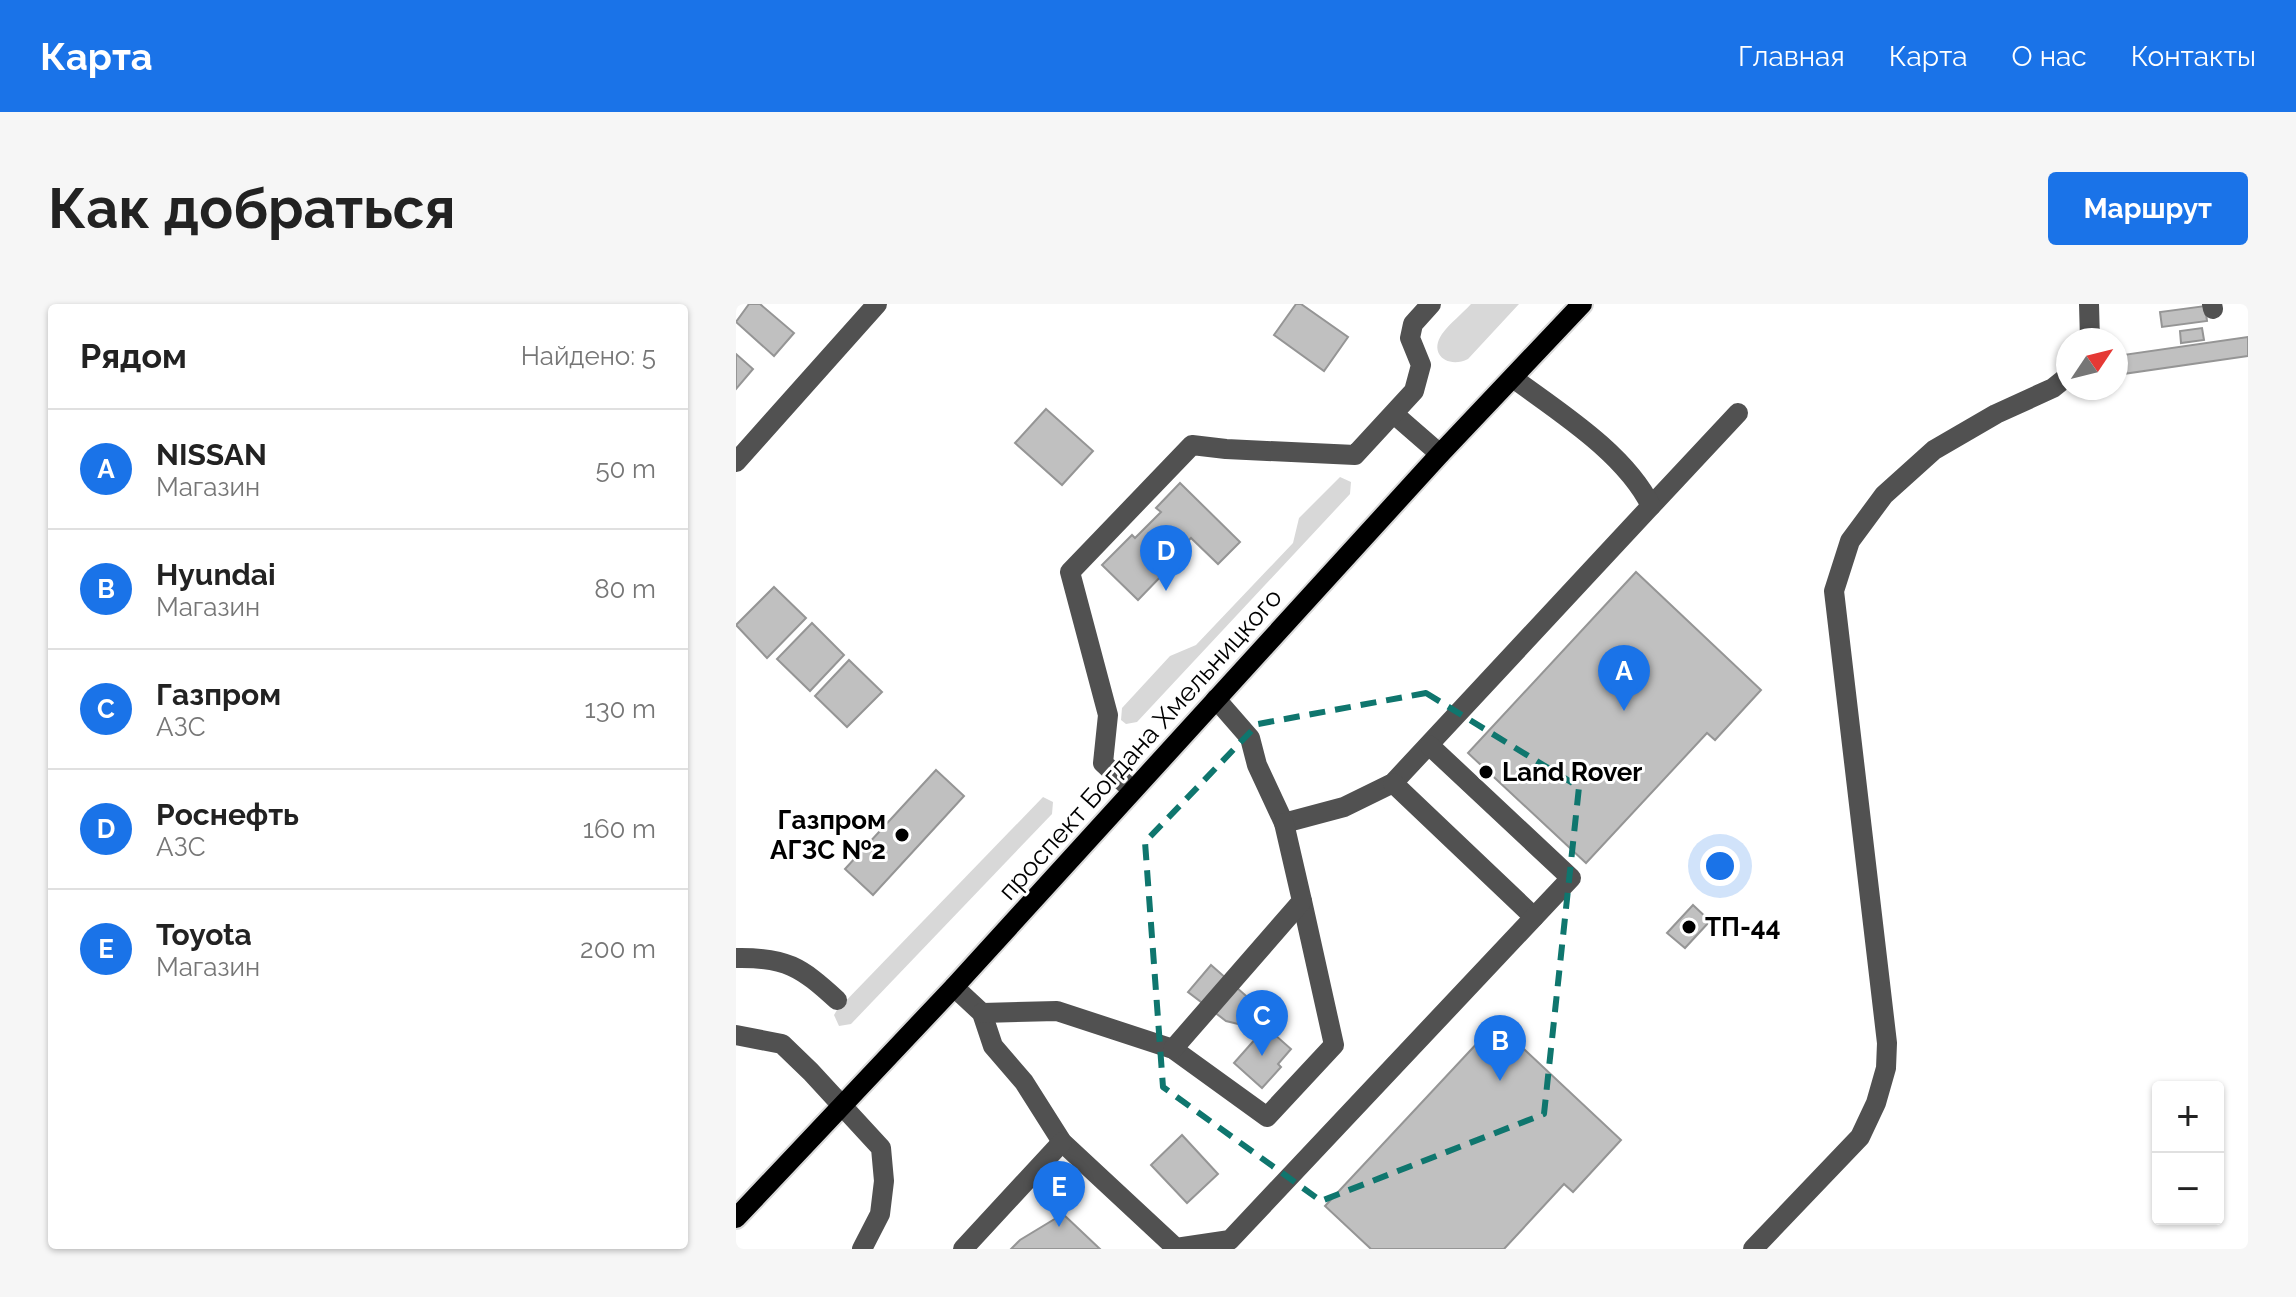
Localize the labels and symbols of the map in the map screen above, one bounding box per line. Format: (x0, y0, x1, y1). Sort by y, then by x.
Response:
north arrow (2056, 328, 2128, 400)
pin: D (1140, 525, 1192, 591)
street label: проспект Богдана Хмельницкого (992, 582, 1288, 906)
pin: A (1598, 645, 1650, 711)
place label: Land Rover (1502, 757, 1642, 787)
marker: Land Rover (1477, 763, 1495, 781)
place label: Газпром АГЗС №2 (770, 805, 886, 865)
marker: Газпром АГЗС №2 (893, 826, 911, 844)
your location (1700, 846, 1740, 886)
place label: ТП-44 (1705, 912, 1781, 942)
marker: ТП-44 (1680, 918, 1698, 936)
pin: C (1236, 990, 1288, 1056)
pin: B (1474, 1015, 1526, 1081)
pin: E (1033, 1161, 1085, 1227)

